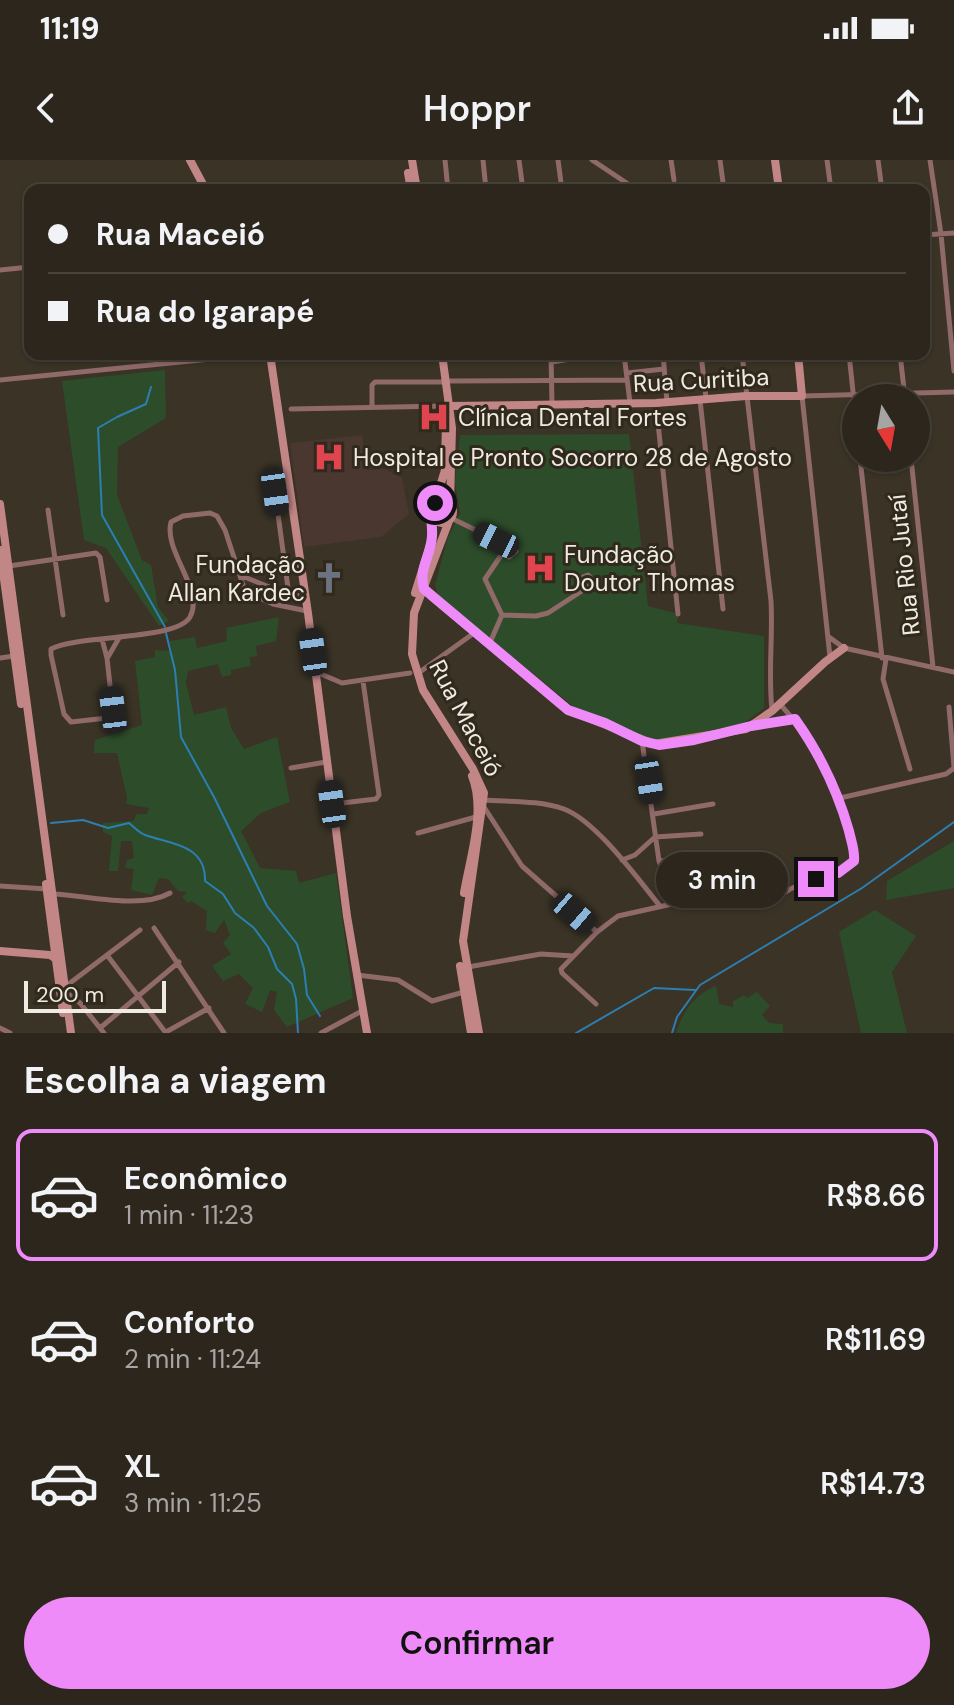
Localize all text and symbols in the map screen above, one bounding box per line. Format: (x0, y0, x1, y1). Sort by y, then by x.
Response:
text: 11:19 (40, 9, 99, 48)
text: Hoppr (423, 85, 531, 132)
icon: back (24, 86, 68, 130)
icon: share (886, 86, 930, 130)
text: Rua Maceió (96, 215, 265, 254)
text: Rua do Igarapé (96, 292, 314, 331)
street label: Rua Curitiba (632, 361, 770, 399)
north arrow (842, 384, 930, 472)
map controls (842, 384, 930, 472)
hospital icon: Clínica Dental Fortes (417, 400, 451, 434)
place label: Clínica Dental Fortes (458, 402, 687, 433)
hospital icon: Hospital e Pronto Socorro 28 de Agosto (312, 440, 346, 474)
place label: Hospital e Pronto Socorro 28 de Agosto (353, 442, 792, 473)
car (260, 467, 290, 517)
route start (417, 485, 453, 521)
street label: Rua Rio Jutaí (881, 492, 927, 637)
car (469, 519, 523, 561)
place label: Fundação Doutor Thomas (564, 539, 735, 598)
place label: Fundação Allan Kardec (168, 549, 305, 608)
hospital icon: Fundação Doutor Thomas (523, 551, 557, 585)
church icon: Fundação Allan Kardec (312, 561, 346, 595)
car (298, 627, 328, 677)
street label: Rua Maceió (422, 654, 510, 782)
car (98, 685, 128, 735)
car (633, 754, 665, 806)
car (317, 779, 347, 829)
callout: 3 min (656, 851, 788, 907)
route end (798, 861, 834, 897)
text: 3 min (688, 863, 756, 897)
car (548, 888, 600, 938)
scale bar (24, 977, 166, 1013)
text: 200 m (36, 980, 104, 1009)
text: Escolha a viagem (24, 1057, 327, 1104)
icon: car (28, 1159, 100, 1231)
text: Econômico (124, 1159, 288, 1198)
text: R$8.66 (827, 1176, 926, 1215)
text: 1 min · 11:23 (124, 1198, 254, 1232)
icon: car (28, 1303, 100, 1375)
text: Conforto (124, 1303, 255, 1342)
text: R$11.69 (825, 1320, 926, 1359)
text: 2 min · 11:24 (124, 1342, 261, 1376)
icon: car (28, 1447, 100, 1519)
text: XL (124, 1447, 161, 1486)
text: R$14.73 (820, 1464, 926, 1503)
text: 3 min · 11:25 (124, 1486, 262, 1520)
button: Confirmar (24, 1597, 930, 1689)

